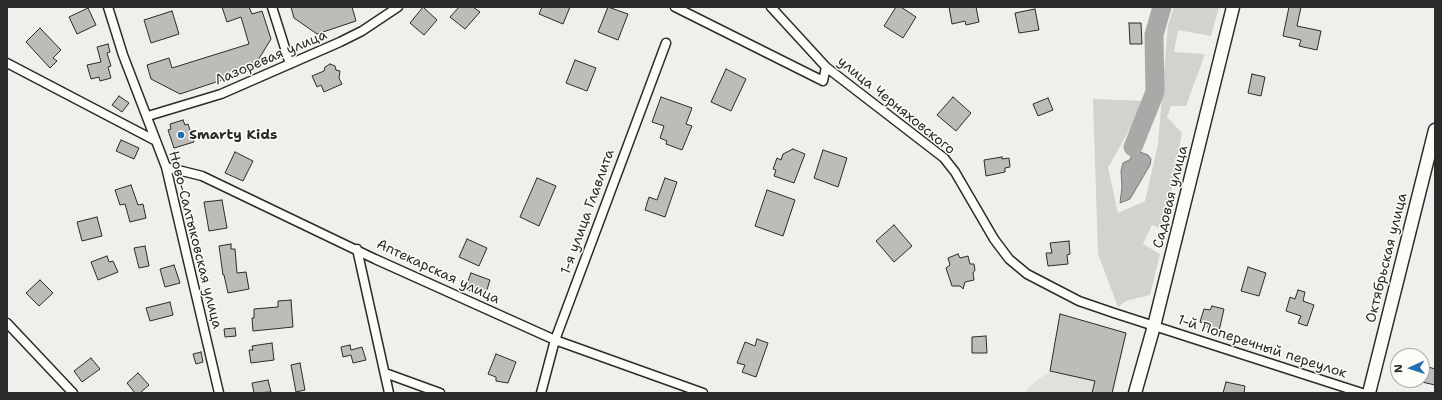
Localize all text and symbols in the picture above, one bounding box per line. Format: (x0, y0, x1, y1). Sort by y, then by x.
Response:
street label: Лазоревая улица (213, 27, 329, 89)
street label: улица Черняховского (834, 53, 958, 159)
place label: Smarty Kids (189, 127, 277, 143)
marker: Smarty Kids (176, 130, 186, 140)
street label: Садовая улица (1150, 144, 1192, 250)
street label: 1-я улица Главлита (558, 147, 618, 277)
street label: Ново-Салтыковская улица (165, 149, 225, 331)
street label: Октябрьская улица (1363, 191, 1411, 325)
street label: Аптекарская улица (374, 236, 502, 308)
street label: 1-й Поперечный переулок (1175, 312, 1349, 382)
north arrow (1390, 348, 1430, 388)
text: N (1391, 364, 1406, 373)

